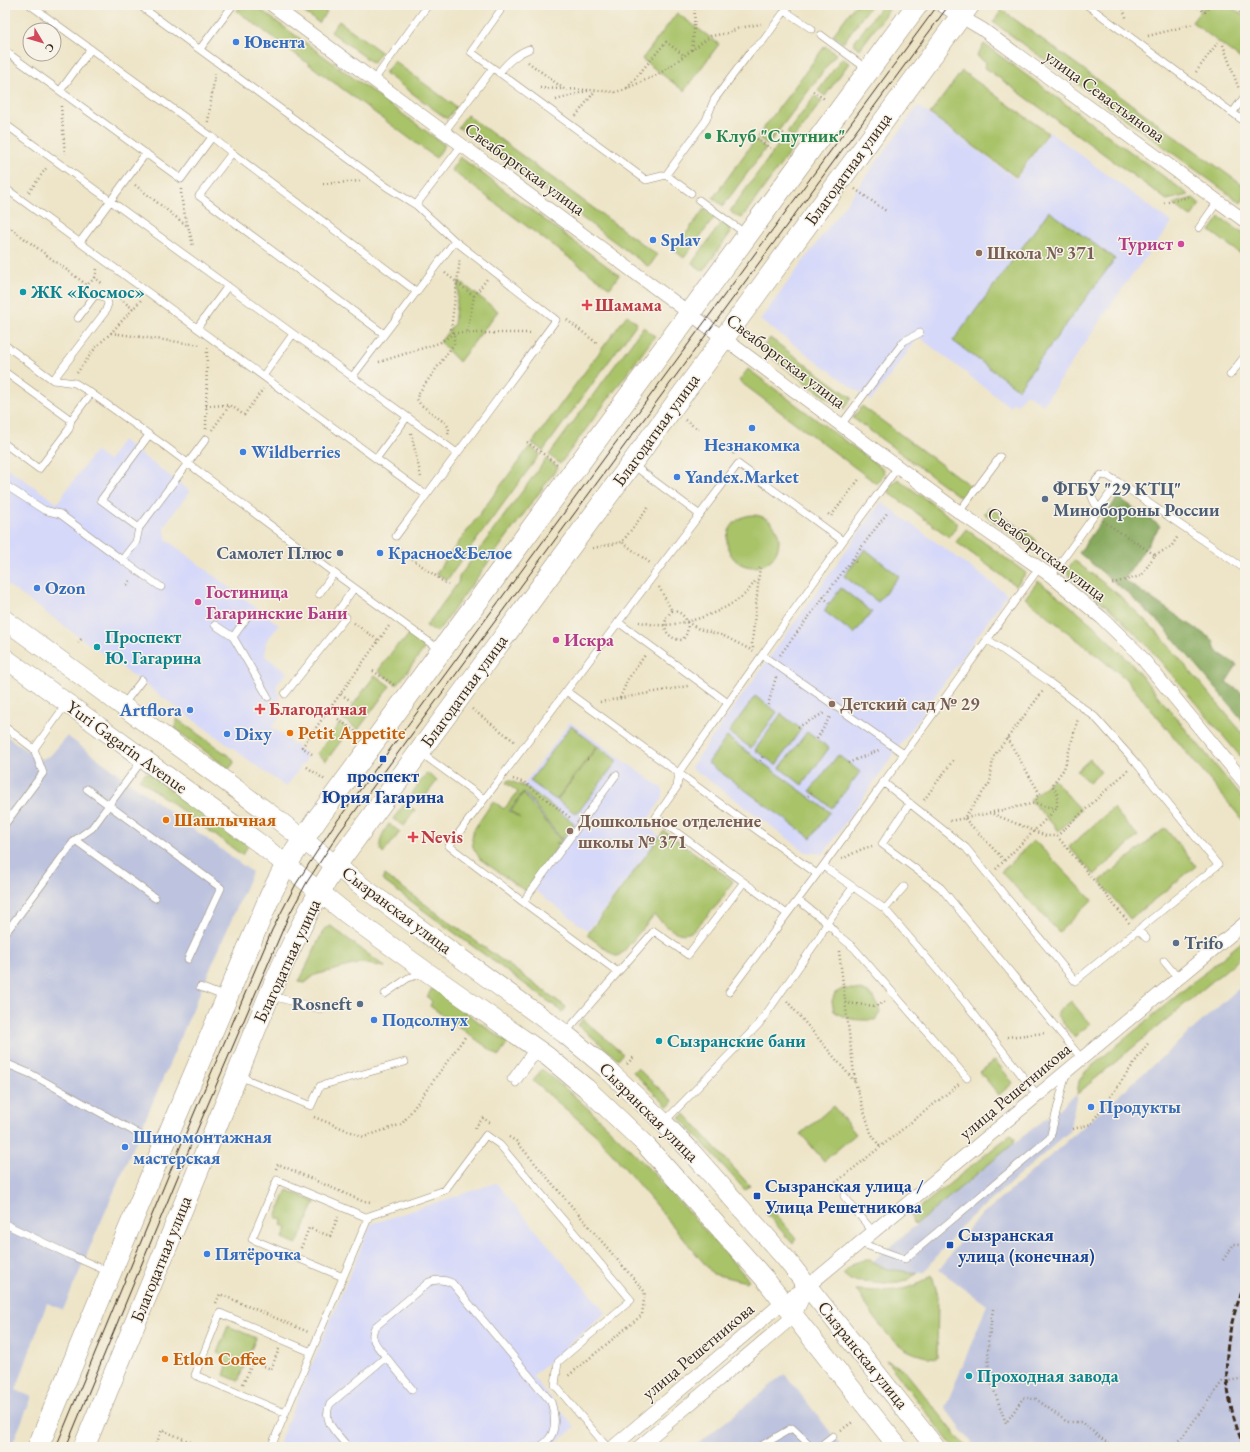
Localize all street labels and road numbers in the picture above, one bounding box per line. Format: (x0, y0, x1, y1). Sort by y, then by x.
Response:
street label: улица Севастьянова (1041, 44, 1171, 148)
street label: Благодатная улица (799, 107, 897, 230)
street label: Свеаборгская улица (460, 117, 591, 221)
street label: Свеаборгская улица (722, 308, 851, 414)
street label: Благодатная улица (607, 368, 705, 491)
street label: Свеаборгская улица (983, 501, 1112, 607)
street label: Благодатная улица (415, 629, 513, 752)
street label: Yuri Gagarin Avenue (62, 695, 192, 798)
street label: Сызранская улица (337, 861, 458, 959)
street label: Благодатная улица (248, 894, 326, 1026)
street label: улица Решетникова (954, 1036, 1076, 1144)
street label: Сызранская улица (594, 1057, 705, 1167)
street label: Благодатная улица (125, 1192, 197, 1325)
street label: улица Решетникова (637, 1296, 759, 1404)
street label: Сызранская улица (813, 1296, 915, 1414)

